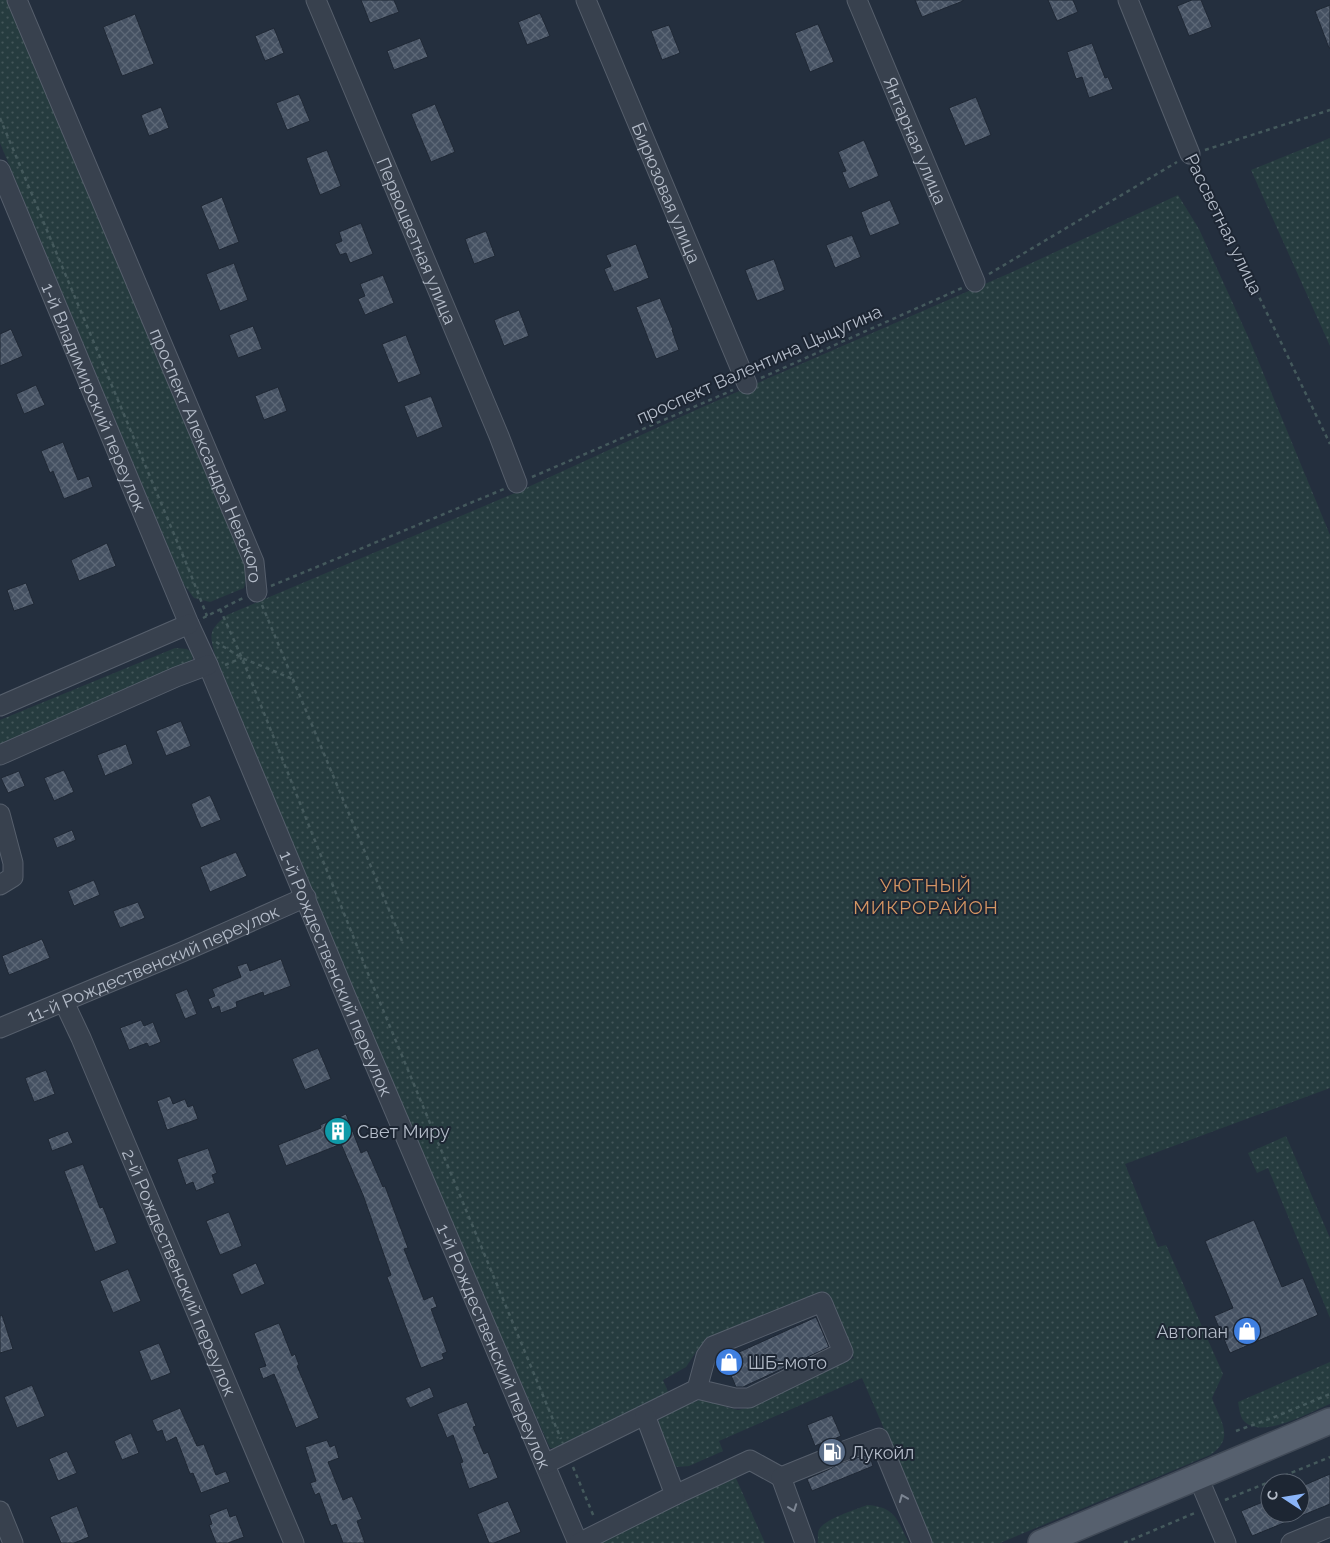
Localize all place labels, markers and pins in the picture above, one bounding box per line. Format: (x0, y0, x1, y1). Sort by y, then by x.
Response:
building icon: Свет Миру (323, 1116, 353, 1146)
place label: Свет Миру (357, 1121, 450, 1142)
shop icon: Автопан (1232, 1316, 1262, 1346)
place label: Автопан (1156, 1321, 1228, 1342)
shop icon: ШБ-мото (714, 1347, 744, 1377)
place label: ШБ-мото (748, 1352, 827, 1373)
fuel station icon: Лукойл (817, 1437, 847, 1467)
place label: Лукойл (851, 1442, 914, 1463)

